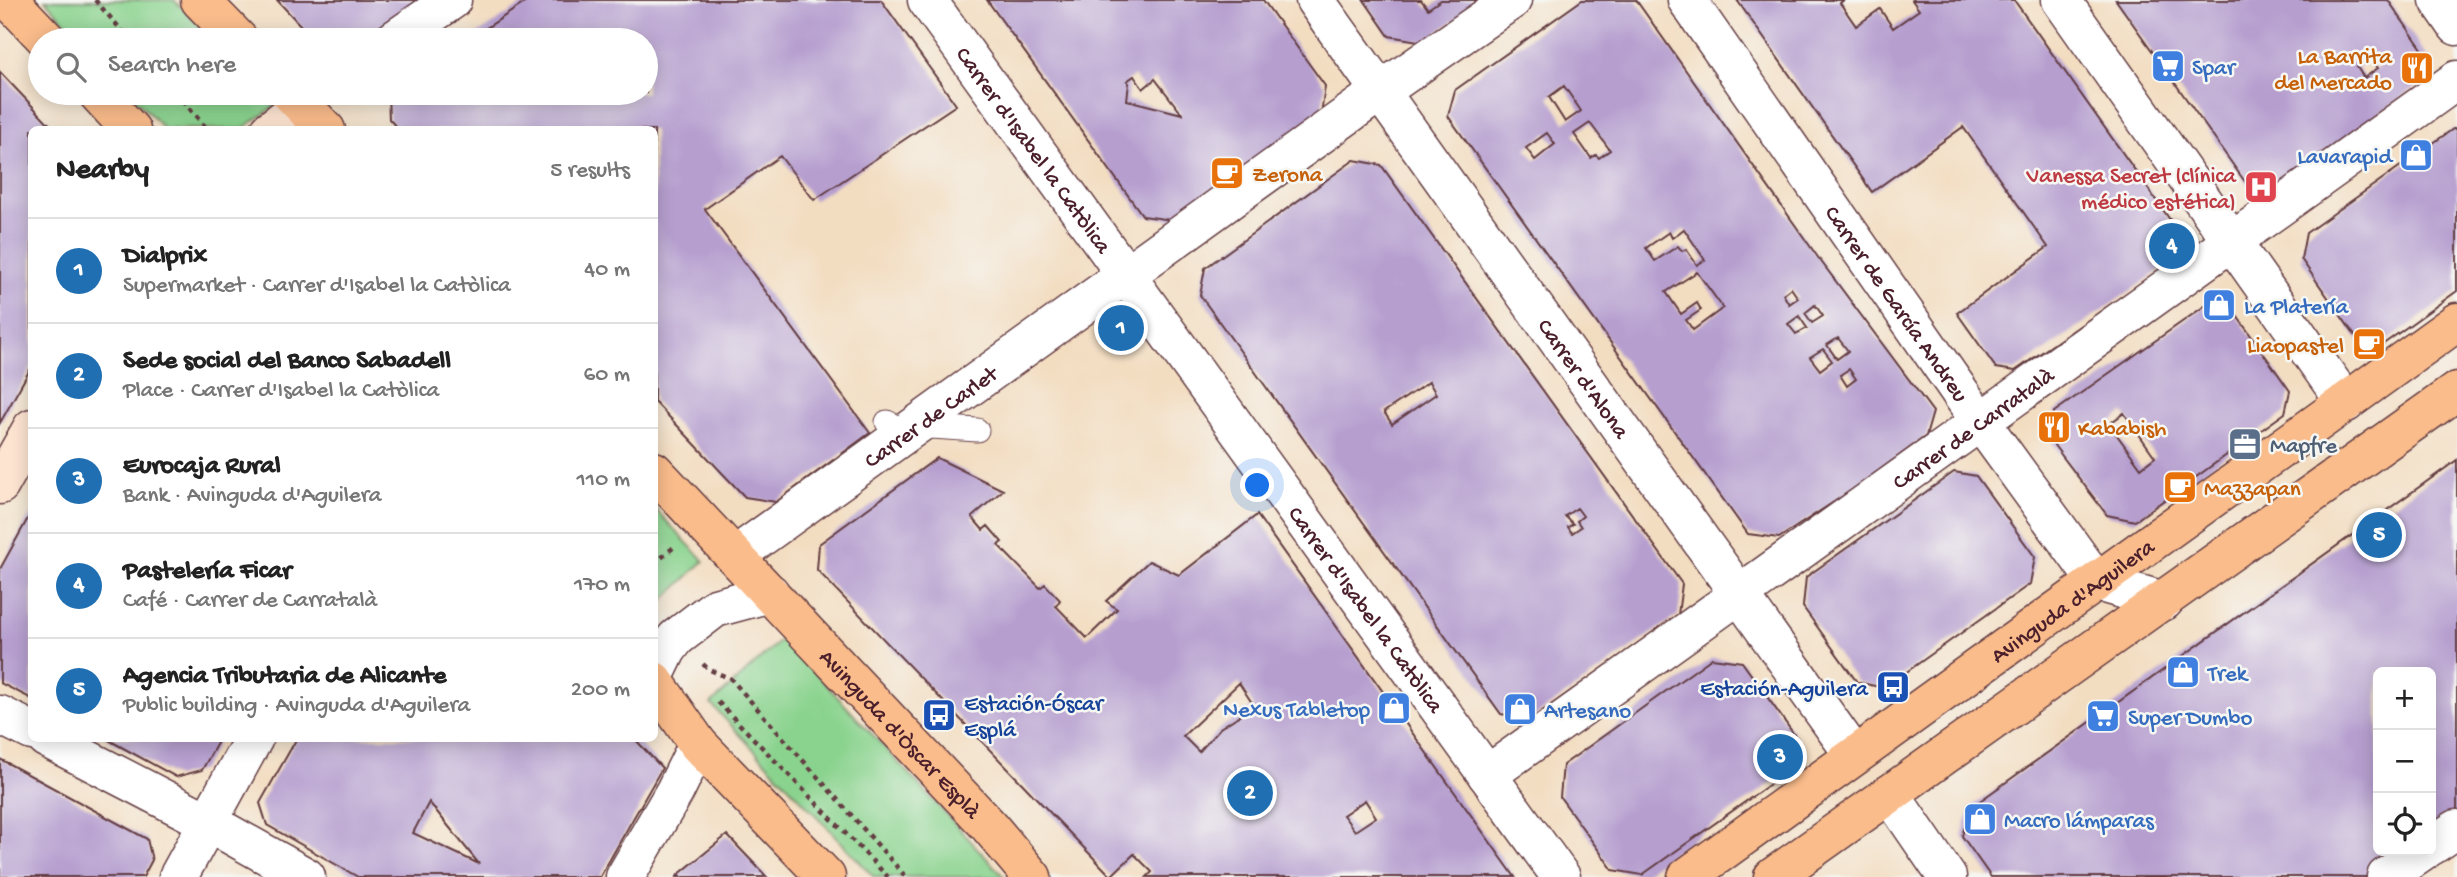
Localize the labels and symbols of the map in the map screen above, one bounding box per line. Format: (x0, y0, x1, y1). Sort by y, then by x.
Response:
street label: Carrer d'Isabel la Catòlica (948, 43, 1116, 261)
place label: La Barrita del Mercado (2274, 45, 2393, 98)
supermarket icon: Spar (2149, 47, 2187, 85)
restaurant icon: La Barrita del Mercado (2398, 49, 2436, 87)
place label: Spar (2192, 56, 2237, 83)
shop icon: Lavarapid (2397, 136, 2435, 174)
place label: Lavarapid (2297, 145, 2394, 172)
cafe icon: Zerona (1208, 154, 1246, 192)
place label: Zerona (1252, 163, 1324, 190)
place label: Vanessa Secret (clínica médico estética) (2025, 164, 2237, 217)
hospital icon: Vanessa Secret (clínica médico estética) (2242, 168, 2280, 206)
street label: Carrer de García Andreu (1817, 201, 1973, 408)
pin: 4 (2149, 220, 2195, 272)
shop icon: La Platería (2200, 286, 2238, 324)
place label: La Platería (2244, 295, 2350, 322)
pin: 1 (1098, 302, 1144, 354)
street label: Carrer d'Alona (1530, 315, 1634, 446)
cafe icon: Liaopastel (2350, 325, 2388, 363)
place label: Liaopastel (2247, 334, 2344, 361)
street label: Carrer de Carlet (860, 361, 1005, 476)
street label: Carrer de Carratalà (1888, 362, 2061, 497)
restaurant icon: Kababish (2035, 408, 2073, 446)
place label: Kababish (2078, 417, 2166, 444)
office icon: Mapfre (2226, 425, 2264, 463)
place label: Mapfre (2270, 434, 2338, 461)
your location (1240, 468, 1274, 502)
cafe icon: Mazzapan (2161, 468, 2199, 506)
place label: Mazzapan (2204, 477, 2301, 504)
street label: Carrer d'Isabel la Catòlica (1280, 502, 1449, 720)
pin: 5 (2356, 509, 2402, 561)
street label: Avinguda d'Aguilera (1987, 534, 2162, 671)
street label: Avinguda d'Òscar Esplà (812, 645, 986, 827)
shop icon: Trek (2164, 653, 2202, 691)
place label: Trek (2206, 662, 2250, 689)
bus stop icon: Estación-Aguilera (1874, 668, 1912, 706)
place label: Estación-Aguilera (1700, 677, 1869, 704)
shop icon: Nexus Tabletop (1375, 689, 1413, 727)
shop icon: Artesano (1501, 690, 1539, 728)
place label: Estación-Óscar Esplá (964, 692, 1105, 745)
bus stop icon: Estación-Óscar Esplá (920, 696, 958, 734)
supermarket icon: Super Dumbo (2084, 697, 2122, 735)
place label: Nexus Tabletop (1223, 698, 1370, 725)
place label: Artesano (1544, 699, 1631, 726)
place label: Super Dumbo (2128, 706, 2252, 733)
pin: 3 (1757, 731, 1803, 783)
pin: 2 (1227, 767, 1273, 819)
shop icon: Macro lámparas (1961, 800, 1999, 838)
place label: Macro lámparas (2004, 809, 2154, 836)

